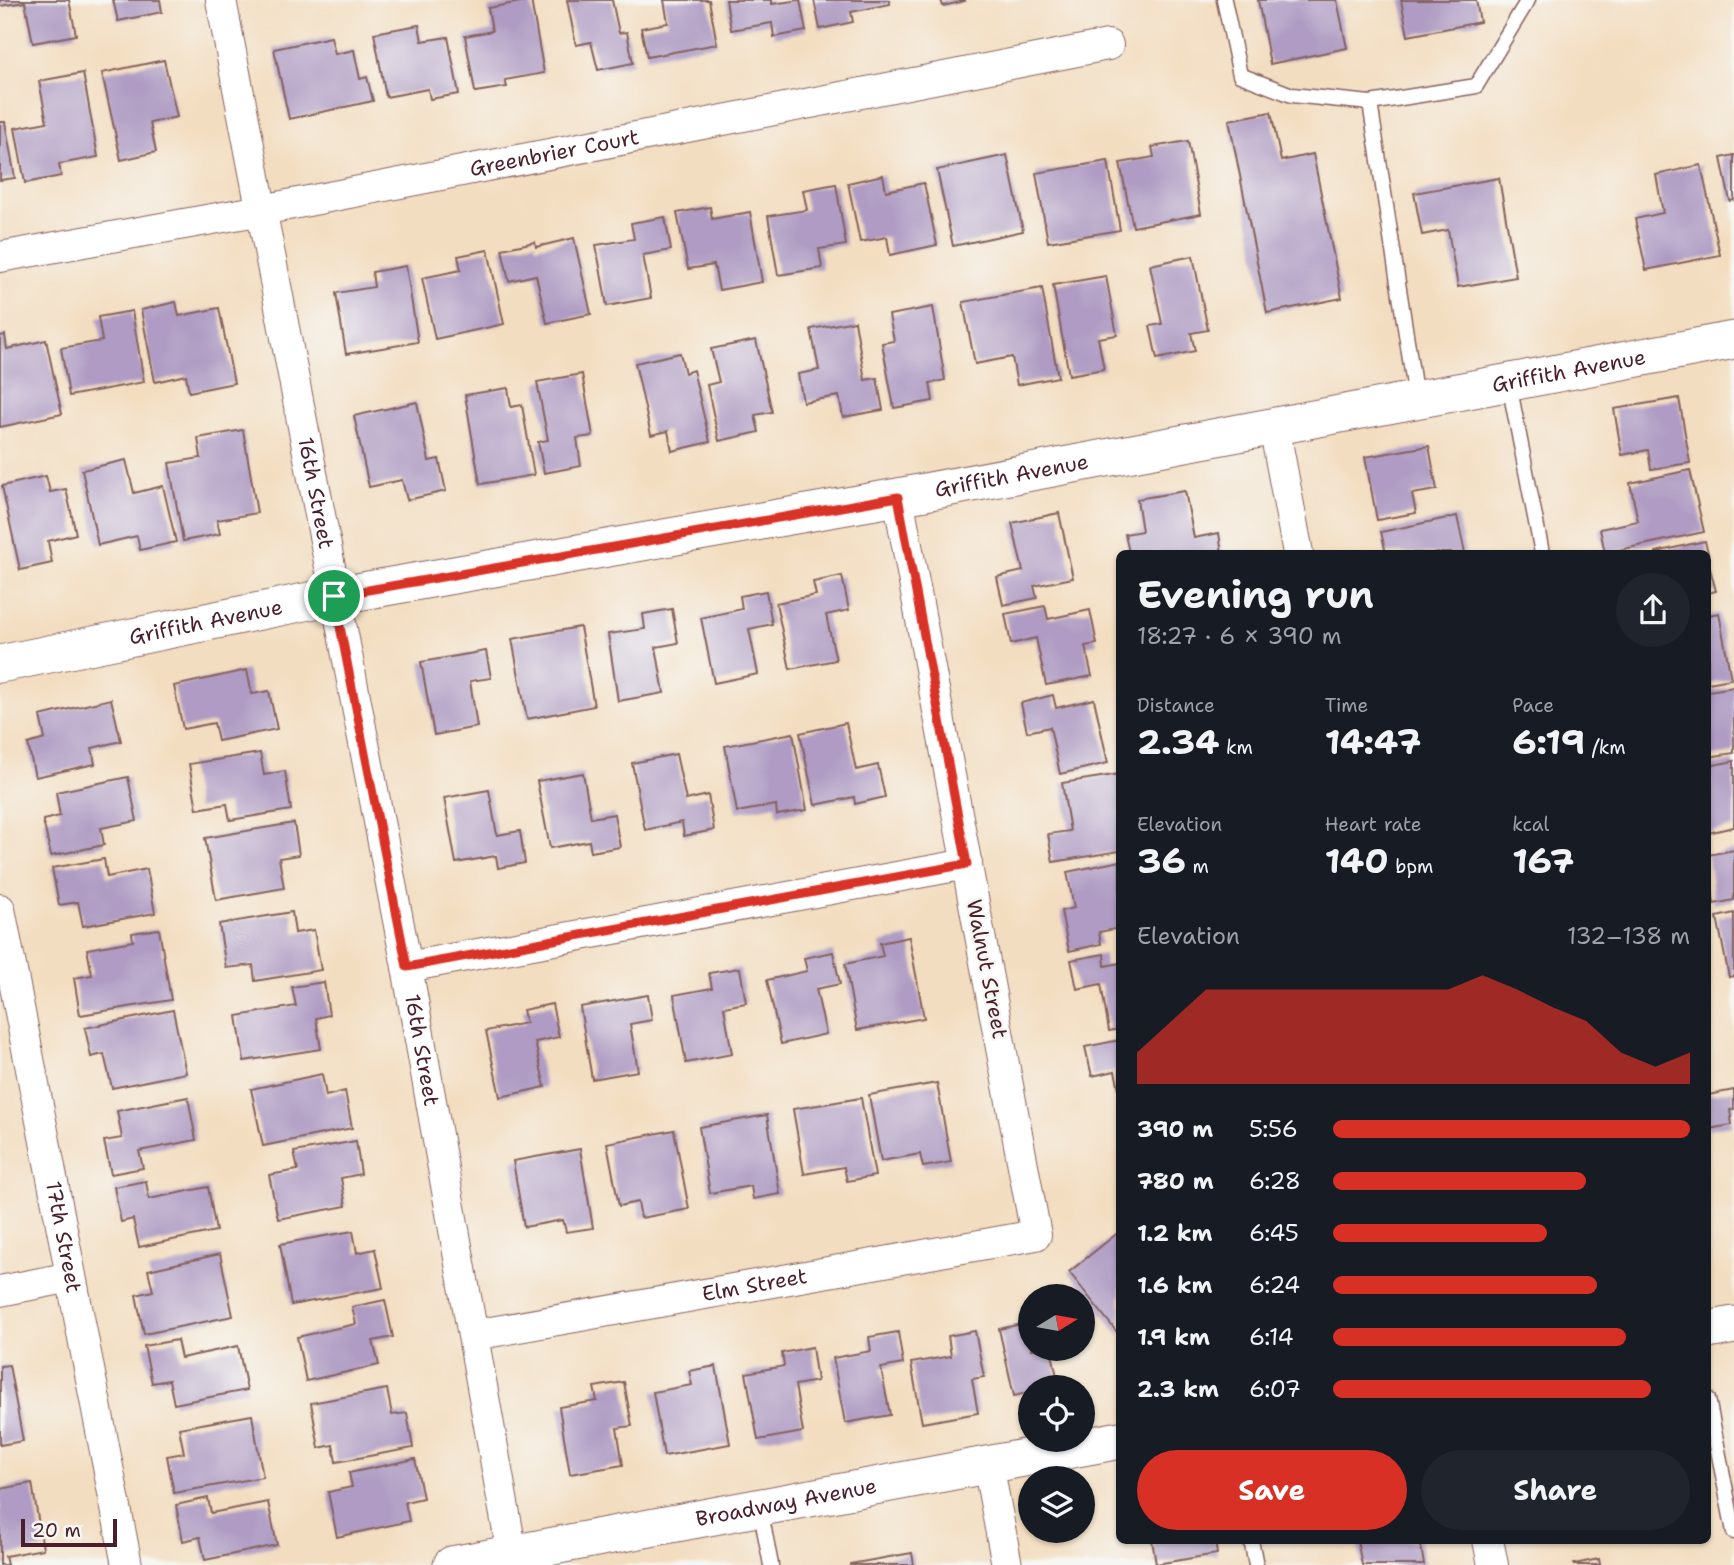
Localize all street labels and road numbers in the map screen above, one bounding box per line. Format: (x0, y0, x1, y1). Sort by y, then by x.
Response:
street label: Greenbrier Court (467, 123, 641, 183)
street label: Griffith Avenue (1490, 343, 1648, 399)
street label: 16th Street (291, 435, 340, 551)
street label: Griffith Avenue (932, 448, 1091, 504)
street label: Griffith Avenue (127, 593, 285, 651)
street label: Walnut Street (960, 897, 1014, 1041)
street label: 16th Street (398, 992, 446, 1108)
street label: 17th Street (39, 1179, 88, 1295)
street label: Elm Street (700, 1262, 809, 1308)
street label: Broadway Avenue (693, 1472, 879, 1533)

